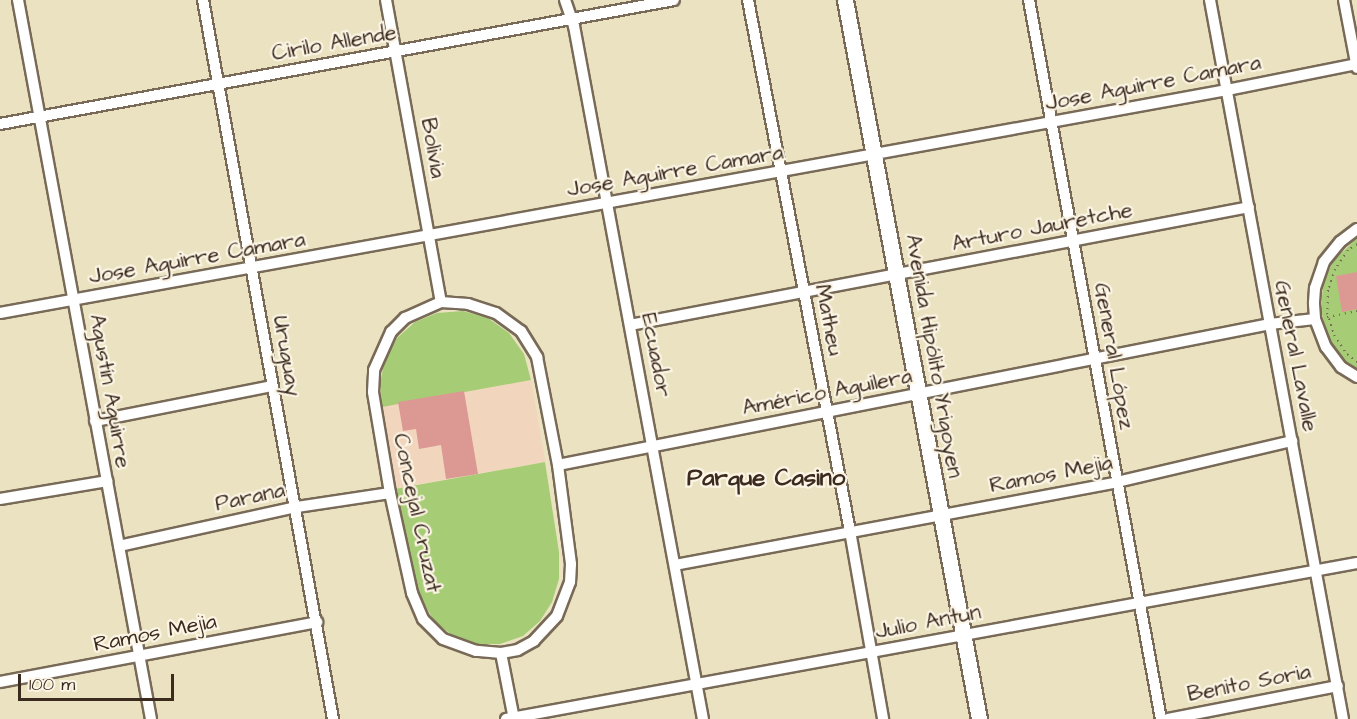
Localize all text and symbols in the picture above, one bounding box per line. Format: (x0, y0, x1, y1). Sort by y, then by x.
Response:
street label: Cirilo Allende (270, 19, 398, 67)
street label: Jose Aguirre Camara (1043, 49, 1263, 117)
street label: Bolivia (415, 116, 451, 180)
street label: Jose Aguirre Camara (565, 139, 785, 203)
street label: Arturo Jauretche (950, 197, 1134, 257)
street label: Jose Aguirre Camara (87, 226, 307, 290)
street label: Avenida Hipólito Yrigoyen (900, 232, 968, 480)
street label: General Lavalle (1268, 278, 1324, 434)
street label: General López (1088, 281, 1140, 431)
street label: Matheu (809, 282, 849, 358)
street label: Ecuador (635, 311, 677, 399)
street label: Agustín Aguirre (83, 312, 137, 470)
street label: Uruguay (267, 314, 307, 398)
street label: Américo Aguilera (740, 363, 914, 421)
street label: Concejal Cruzat (387, 431, 447, 595)
street label: Ramos Mejia (987, 449, 1115, 499)
district label: Parque Casino (687, 465, 845, 493)
street label: Parana (213, 477, 287, 517)
street label: Julio Antun (873, 599, 983, 645)
street label: Ramos Mejia (91, 608, 219, 658)
street label: Benito Soria (1185, 658, 1313, 708)
scale bar (21, 662, 177, 700)
text: 100 m (29, 672, 75, 697)

